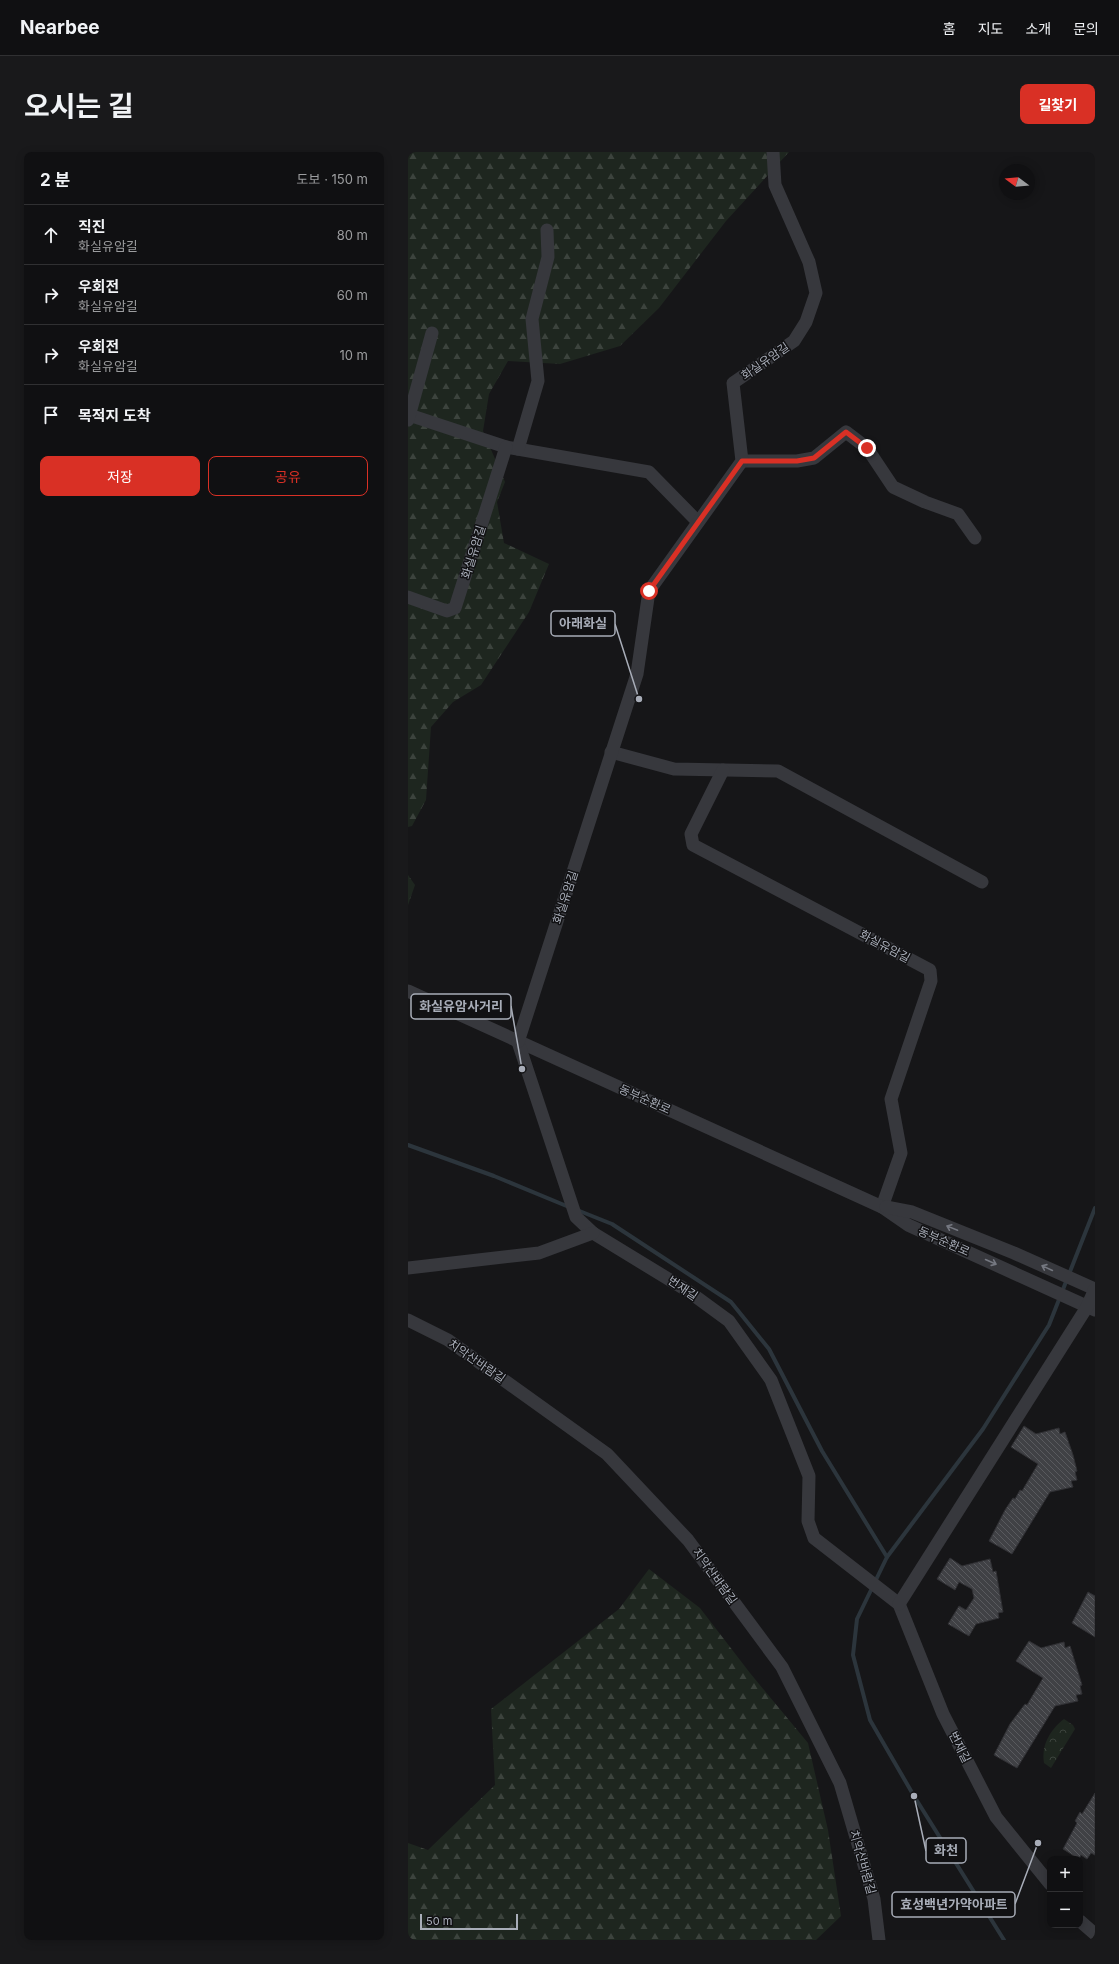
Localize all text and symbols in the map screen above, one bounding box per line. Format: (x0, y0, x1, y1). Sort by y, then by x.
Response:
text: Nearbee (20, 16, 100, 39)
text: 홈 (943, 20, 956, 37)
text: 지도 (978, 20, 1003, 37)
text: 소개 (1025, 20, 1051, 37)
text: 문의 (1073, 20, 1099, 37)
button: 길찾기 (1020, 84, 1095, 124)
text: 오시는 길 (24, 89, 134, 123)
north arrow (999, 164, 1035, 200)
text: 2 분 (40, 170, 70, 190)
text: 도보 · 150 m (297, 171, 368, 187)
text: 직진 (78, 217, 106, 236)
icon: ahead (40, 224, 62, 246)
text: 80 m (337, 227, 368, 243)
text: 화실유암길 (78, 238, 138, 254)
text: 우회전 (78, 277, 119, 296)
icon: right (40, 284, 62, 306)
text: 60 m (337, 287, 368, 303)
text: 화실유암길 (78, 298, 138, 314)
text: 우회전 (78, 337, 119, 356)
street label: 화실유암길 (738, 339, 792, 383)
icon: right (40, 344, 62, 366)
text: 10 m (339, 347, 368, 363)
text: 화실유암길 (78, 358, 138, 374)
icon: arrive (40, 404, 62, 426)
text: 목적지 도착 (78, 406, 151, 425)
route end (858, 439, 876, 457)
button: 저장 (40, 456, 200, 496)
button: 공유 (208, 456, 368, 496)
street label: 화실유암길 (458, 523, 488, 581)
route start (640, 582, 658, 600)
callout: 아래화실 (551, 611, 615, 636)
text: 아래화실 (559, 615, 607, 631)
street label: 화실유암길 (549, 868, 581, 926)
street label: 화실유암길 (857, 926, 913, 966)
callout: 화실유암사거리 (411, 994, 511, 1019)
text: 화실유암사거리 (419, 998, 503, 1014)
street label: 동부순환로 (617, 1081, 673, 1117)
street label: 동부순환로 (916, 1223, 972, 1259)
one-way arrow (947, 1224, 959, 1231)
one-way arrow (985, 1259, 997, 1267)
one-way arrow (1042, 1264, 1054, 1271)
street label: 번재길 (665, 1273, 701, 1303)
street label: 치악산바람길 (446, 1336, 508, 1386)
street label: 치악산바람길 (689, 1545, 741, 1607)
street label: 번재길 (946, 1729, 974, 1765)
street label: 치악산바람길 (847, 1828, 879, 1896)
callout: 화천 (926, 1838, 966, 1863)
text: 화천 (934, 1842, 958, 1858)
map controls (1047, 1856, 1083, 1928)
button: + (1047, 1856, 1083, 1892)
callout: 효성백년가약아파트 (892, 1892, 1015, 1917)
button: − (1047, 1892, 1083, 1928)
text: 효성백년가약아파트 (900, 1896, 1008, 1912)
scale bar (420, 1912, 518, 1931)
text: 50 m (426, 1914, 452, 1928)

